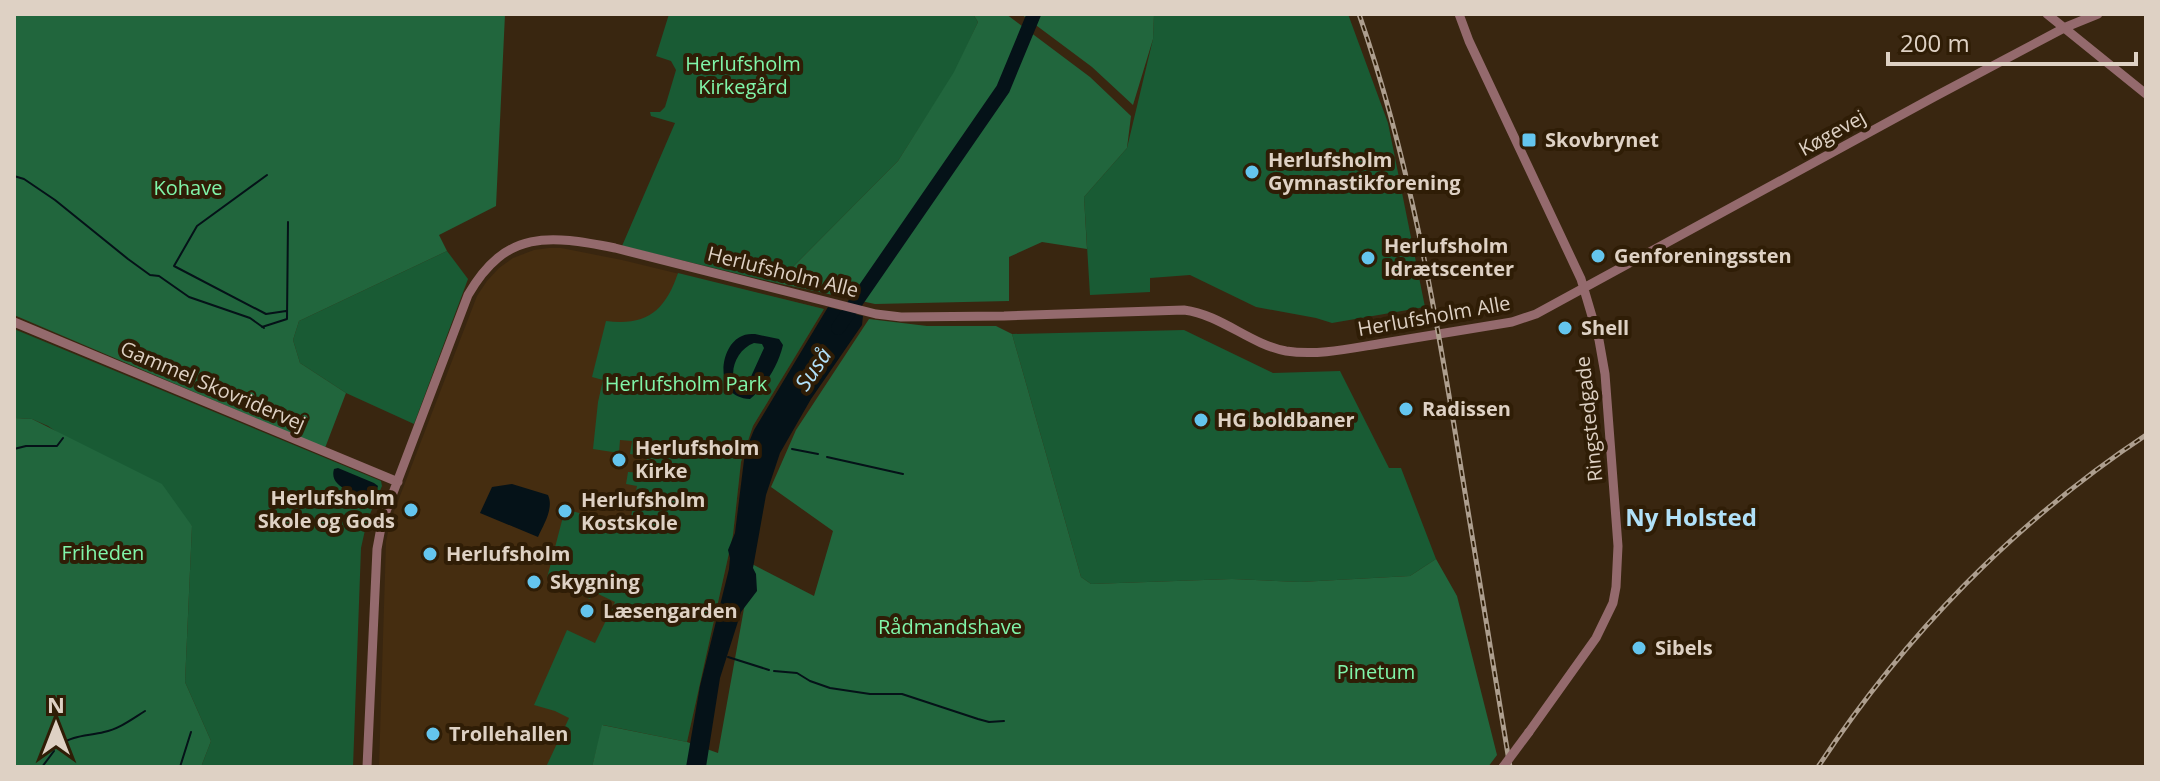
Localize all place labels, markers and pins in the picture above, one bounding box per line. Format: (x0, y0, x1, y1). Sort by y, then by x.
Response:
place label: Skovbrynet (1545, 126, 1659, 153)
marker: Skovbrynet (1520, 131, 1538, 149)
place label: Herlufsholm Gymnastikforening (1268, 146, 1461, 196)
marker: Herlufsholm Gymnastikforening (1243, 163, 1261, 181)
place label: Herlufsholm Idrætscenter (1384, 232, 1514, 282)
place label: Genforeningssten (1614, 242, 1792, 269)
marker: Genforeningssten (1589, 247, 1607, 265)
marker: Herlufsholm Idrætscenter (1359, 249, 1377, 267)
place label: Shell (1581, 314, 1629, 341)
marker: Shell (1556, 319, 1574, 337)
place label: Radissen (1422, 395, 1511, 422)
marker: Radissen (1397, 400, 1415, 418)
place label: HG boldbaner (1217, 406, 1355, 433)
marker: HG boldbaner (1192, 411, 1210, 429)
place label: Herlufsholm Kirke (635, 434, 759, 484)
marker: Herlufsholm Kirke (610, 451, 628, 469)
place label: Herlufsholm Skole og Gods (258, 484, 395, 534)
place label: Herlufsholm Kostskole (581, 486, 705, 536)
marker: Herlufsholm Skole og Gods (402, 501, 420, 519)
marker: Herlufsholm Kostskole (556, 502, 574, 520)
place label: Herlufsholm (446, 540, 570, 567)
marker: Herlufsholm (421, 545, 439, 563)
place label: Skygning (550, 568, 640, 595)
marker: Skygning (525, 573, 543, 591)
place label: Læsengarden (603, 597, 738, 624)
marker: Læsengarden (578, 602, 596, 620)
place label: Sibels (1655, 634, 1713, 661)
marker: Sibels (1630, 639, 1648, 657)
place label: Trollehallen (449, 720, 568, 747)
marker: Trollehallen (424, 725, 442, 743)

